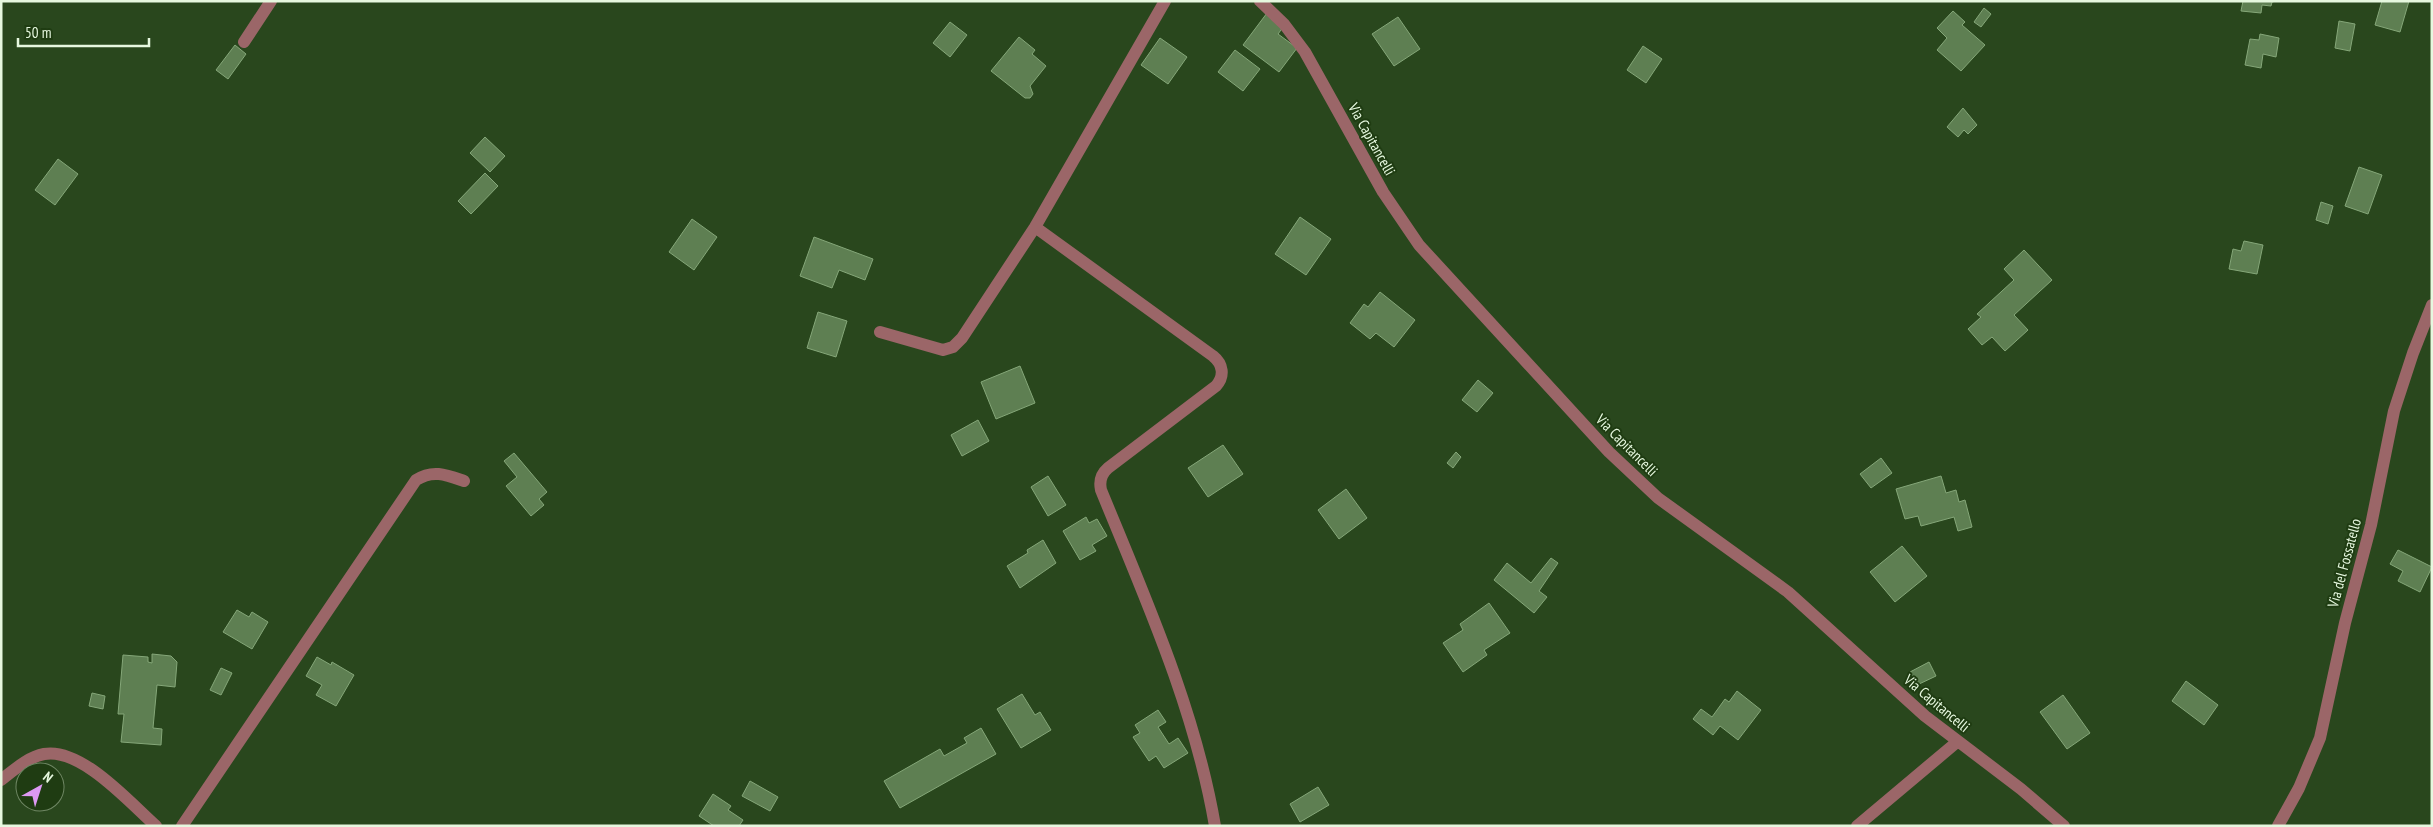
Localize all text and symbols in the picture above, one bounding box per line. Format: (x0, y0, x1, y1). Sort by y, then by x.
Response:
scale bar (18, 15, 149, 47)
text: 50 m (25, 23, 51, 42)
street label: Via Capitancelli (1344, 99, 1400, 179)
street label: Via Capitancelli (1591, 409, 1662, 480)
street label: Via del Fossatello (2323, 516, 2365, 610)
street label: Via Capitancelli (1899, 669, 1974, 736)
north arrow (15, 762, 65, 812)
text: N (40, 768, 57, 786)

